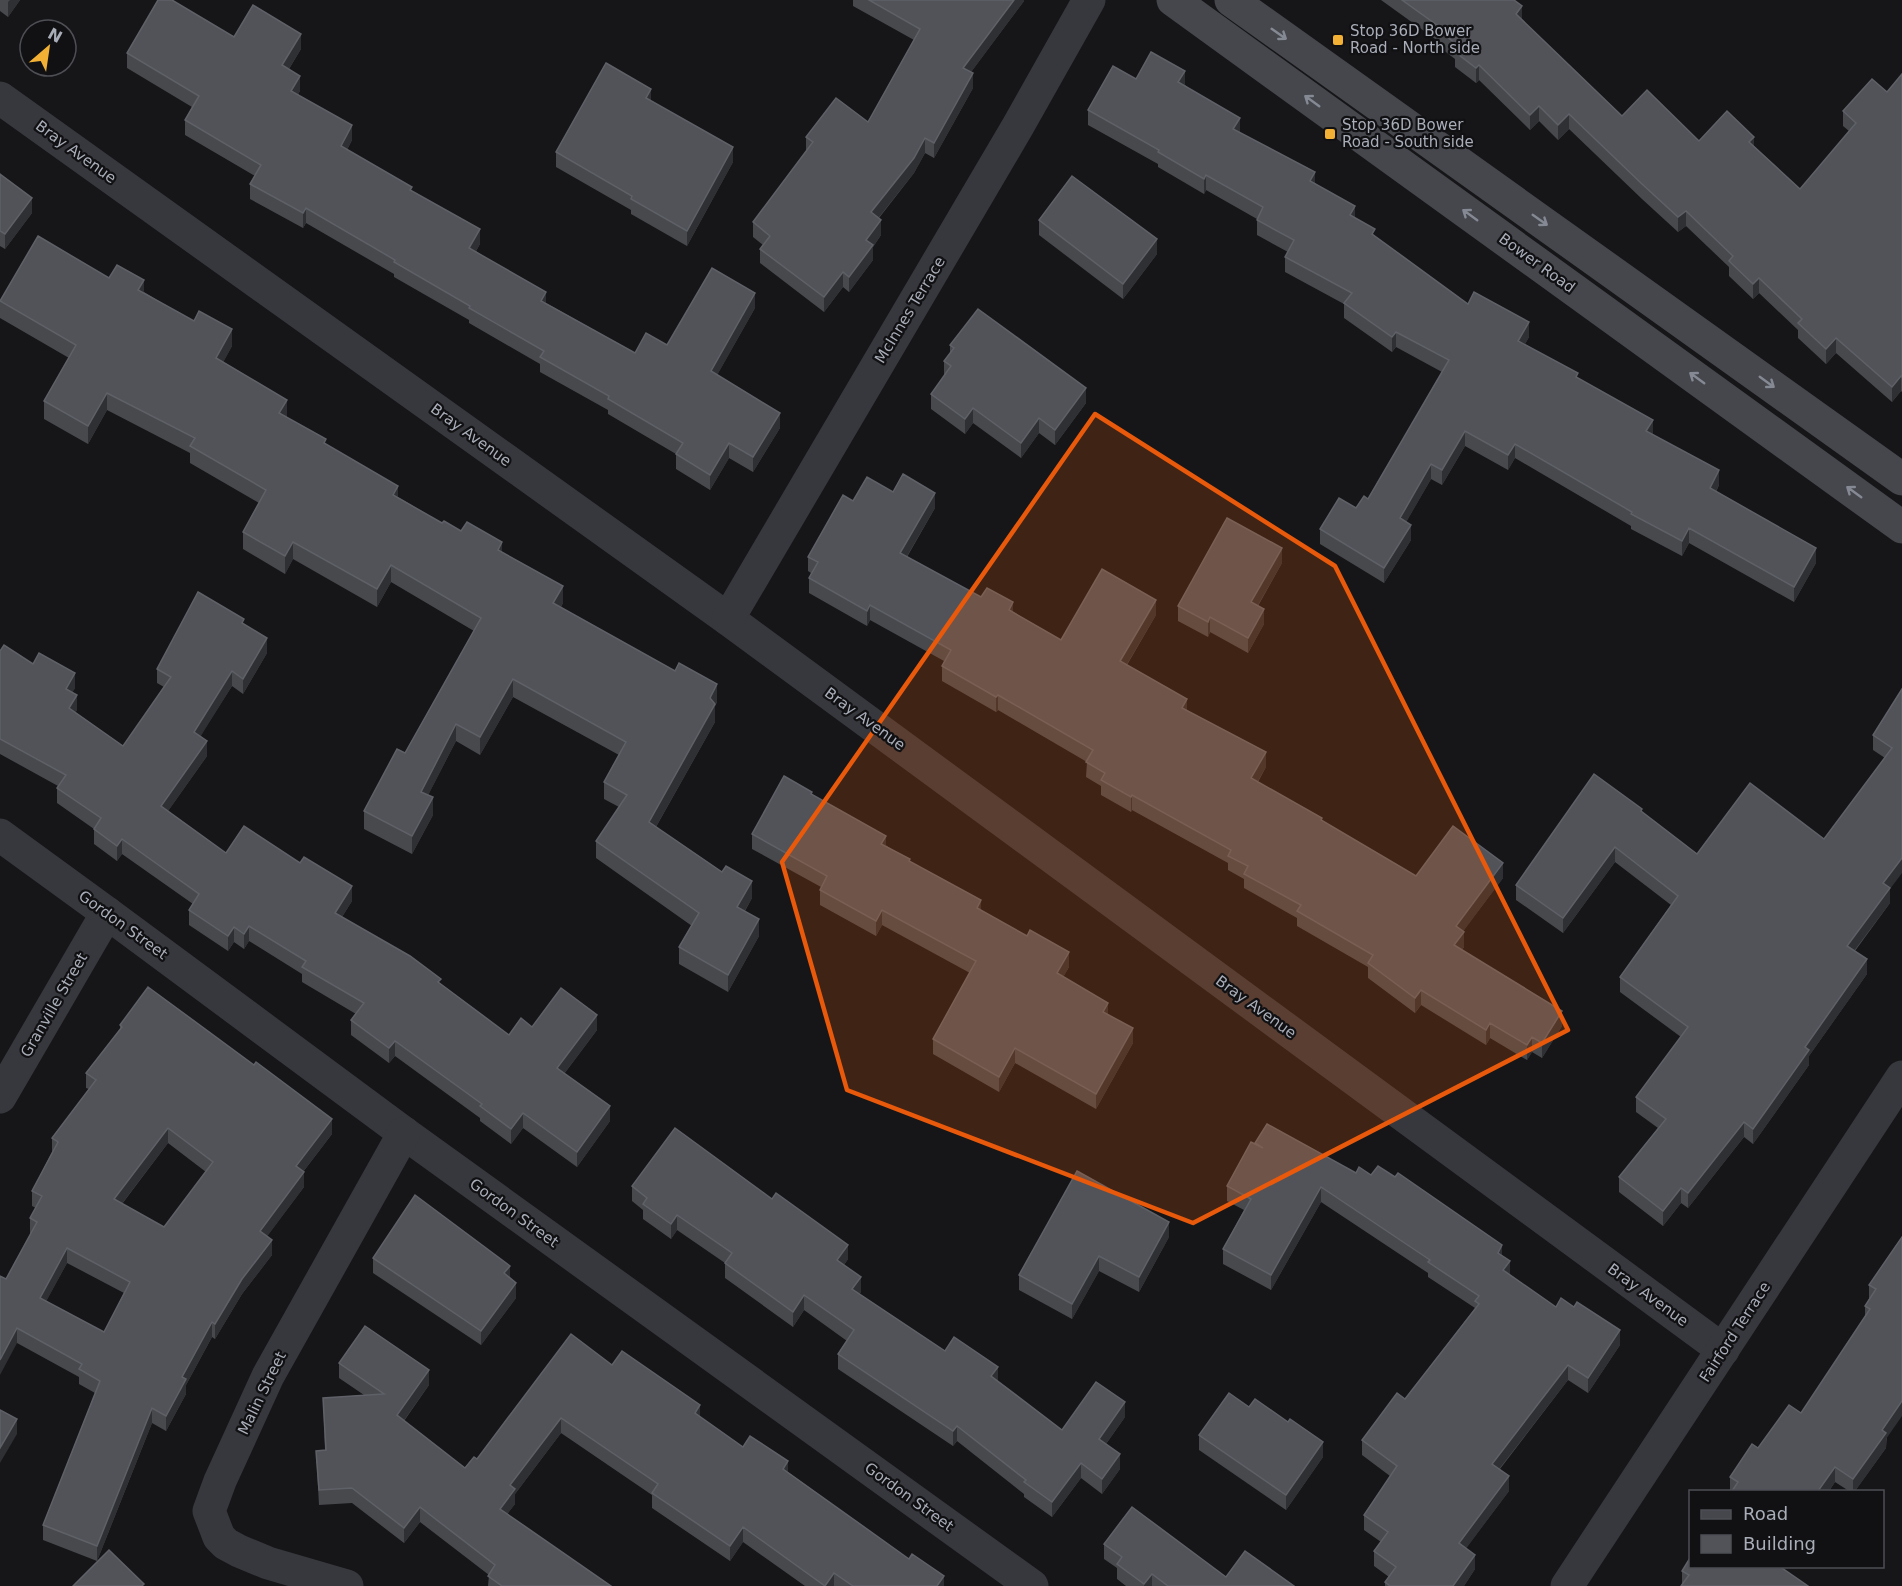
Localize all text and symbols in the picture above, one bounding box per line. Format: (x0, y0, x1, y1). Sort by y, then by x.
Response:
north arrow (18, 18, 78, 78)
place label: Stop 36D Bower Road - North side (1350, 22, 1480, 57)
text: N (45, 24, 65, 47)
one-way arrow (1270, 28, 1286, 40)
marker: Stop 36D Bower Road - North side (1331, 33, 1345, 47)
one-way arrow (1305, 94, 1321, 107)
place label: Stop 36D Bower Road - South side (1342, 116, 1474, 151)
street label: Bray Avenue (32, 117, 120, 187)
marker: Stop 36D Bower Road - South side (1323, 127, 1337, 141)
one-way arrow (1463, 209, 1479, 221)
one-way arrow (1532, 214, 1548, 226)
street label: Bower Road (1495, 229, 1579, 297)
street label: McInnes Terrace (871, 253, 949, 367)
one-way arrow (1689, 372, 1705, 384)
one-way arrow (1759, 376, 1775, 388)
street label: Bray Avenue (427, 400, 515, 470)
one-way arrow (1847, 486, 1863, 499)
street label: Bray Avenue (821, 684, 909, 754)
street label: Gordon Street (75, 887, 171, 963)
street label: Granville Street (17, 950, 91, 1060)
street label: Bray Avenue (1212, 972, 1300, 1042)
street label: Gordon Street (466, 1175, 562, 1251)
street label: Bray Avenue (1604, 1260, 1692, 1330)
street label: Fairford Terrace (1696, 1278, 1774, 1386)
street label: Malin Street (234, 1348, 290, 1438)
street label: Gordon Street (861, 1459, 957, 1535)
legend (1689, 1490, 1884, 1568)
text: Road (1743, 1503, 1788, 1524)
text: Building (1743, 1533, 1816, 1554)

